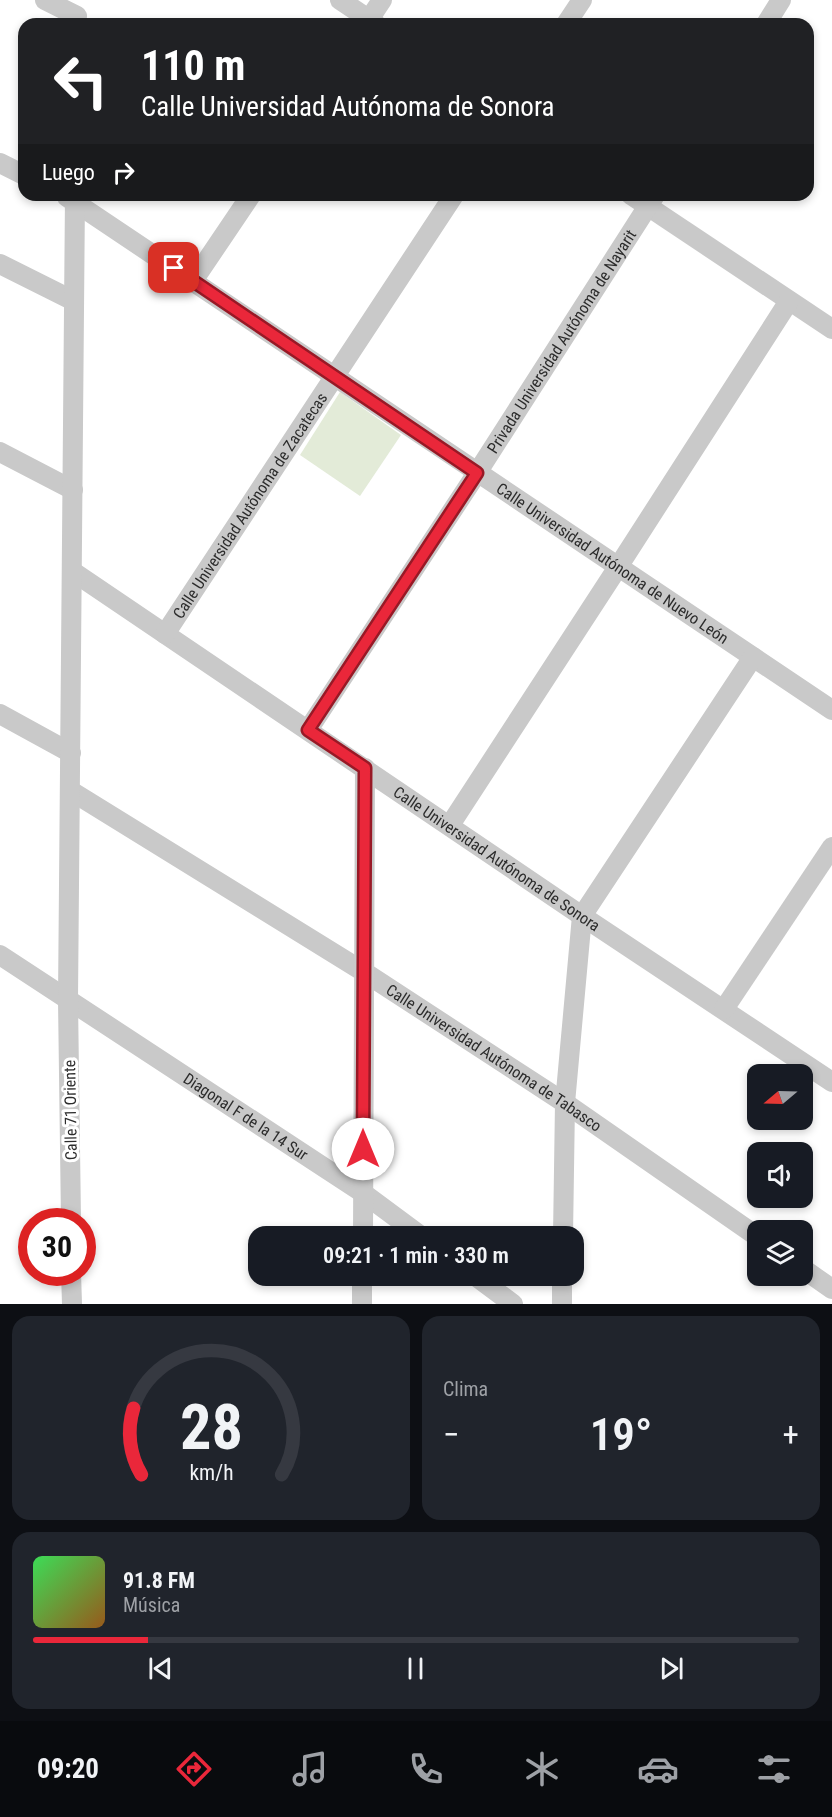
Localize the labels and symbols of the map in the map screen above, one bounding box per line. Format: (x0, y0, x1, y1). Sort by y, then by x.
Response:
street label: Privada Universidad Autónoma de Nayarit (483, 226, 640, 457)
pin (148, 242, 199, 293)
street label: Calle Universidad Autónoma de Zacatecas (169, 389, 331, 622)
street label: Calle Universidad Autónoma de Nuevo León (493, 479, 732, 648)
street label: Calle Universidad Autónoma de Sonora (390, 782, 603, 935)
street label: Calle Universidad Autónoma de Tabasco (383, 980, 605, 1136)
street label: Calle 71 Oriente (60, 1060, 81, 1160)
north arrow (747, 1064, 813, 1130)
street label: Diagonal F de la 14 Sur (180, 1069, 312, 1164)
position arrow (331, 1117, 395, 1181)
speed limit sign: 30 (18, 1208, 96, 1286)

